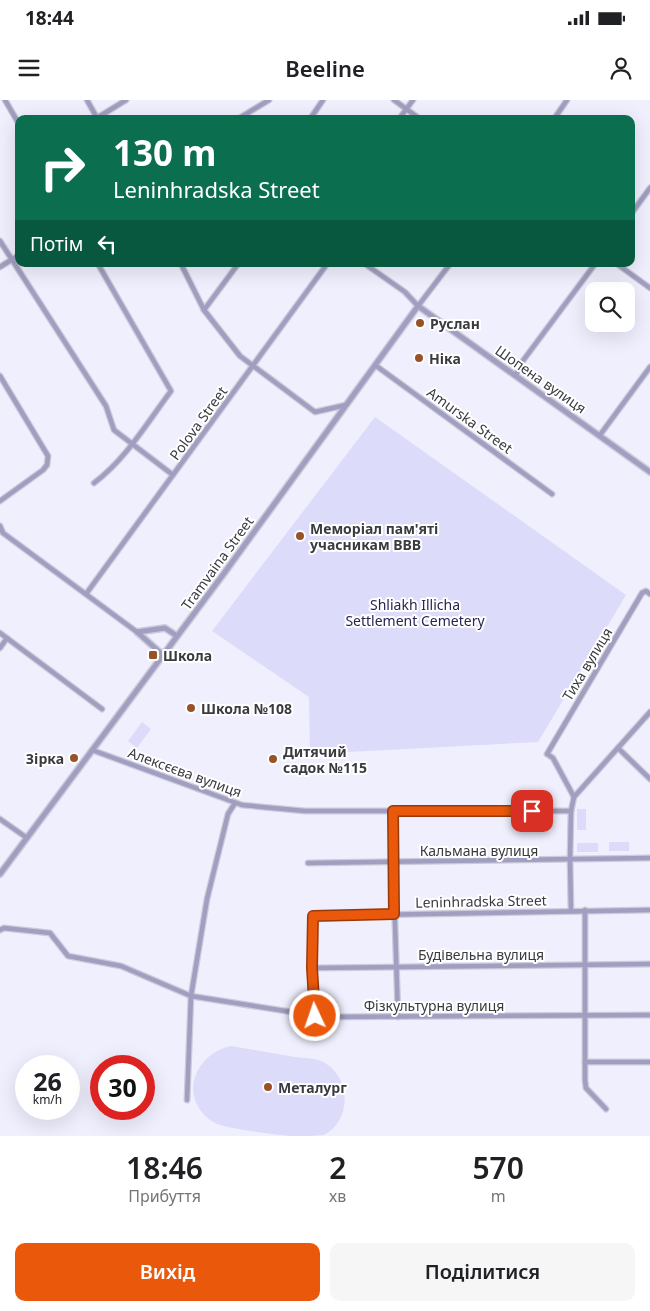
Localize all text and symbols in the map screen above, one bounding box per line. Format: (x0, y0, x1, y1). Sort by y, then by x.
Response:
text: 18:44 (25, 5, 74, 31)
text: Beeline (285, 53, 365, 83)
icon: menu (15, 54, 43, 82)
icon: person (607, 54, 635, 82)
text: 130 m (113, 129, 216, 176)
icon: right (30, 135, 95, 200)
text: Leninhradska Street (113, 174, 320, 204)
icon: left (93, 230, 121, 258)
text: Потім (30, 231, 83, 257)
map controls (585, 282, 635, 332)
button: search (585, 282, 635, 332)
place label: Руслан (430, 314, 480, 333)
marker: Руслан (414, 317, 426, 329)
street label: Шопена вулиця (492, 341, 590, 417)
place label: Ніка (429, 349, 461, 368)
marker: Ніка (413, 352, 425, 364)
street label: Polova Street (165, 382, 231, 464)
street label: Amurska Street (423, 383, 517, 457)
street label: Tramvaina Street (177, 512, 257, 614)
place label: Меморіал пам'яті учасникам ВВВ (309, 519, 438, 554)
marker: Меморіал пам'яті учасникам ВВВ (294, 530, 306, 542)
park label: Shliakh Illicha Settlement Cemetery (345, 595, 485, 630)
street label: Тиха вулиця (558, 624, 616, 704)
place label: Школа (163, 646, 212, 665)
marker: Школа (147, 649, 159, 661)
place label: Школа №108 (201, 699, 292, 718)
marker: Школа №108 (185, 702, 197, 714)
place label: Дитячий садок №115 (283, 742, 367, 777)
street label: Алексєєва вулиця (126, 743, 244, 801)
place label: Зірка (26, 749, 64, 768)
marker: Зірка (68, 752, 80, 764)
marker: Дитячий садок №115 (267, 753, 279, 765)
pin (511, 790, 553, 832)
icon: arrive (518, 797, 546, 825)
street label: Кальмана вулиця (420, 841, 538, 860)
street label: Leninhradska Street (415, 890, 547, 912)
street label: Будівельна вулиця (418, 945, 544, 964)
position arrow (288, 989, 340, 1041)
street label: Фiзкультурна вулиця (364, 996, 504, 1015)
speed limit sign: 30 (90, 1055, 155, 1120)
text: 26 (33, 1064, 62, 1098)
place label: Металург (278, 1078, 347, 1097)
marker: Металург (262, 1081, 274, 1093)
text: km/h (33, 1091, 62, 1108)
text: 18:46 (126, 1147, 203, 1188)
text: 2 (329, 1147, 346, 1188)
text: 570 (472, 1147, 524, 1188)
text: Прибуття (128, 1185, 201, 1207)
text: хв (329, 1185, 346, 1207)
text: m (491, 1185, 506, 1207)
button: Вихід (15, 1243, 320, 1301)
button: Поділитися (330, 1243, 635, 1301)

